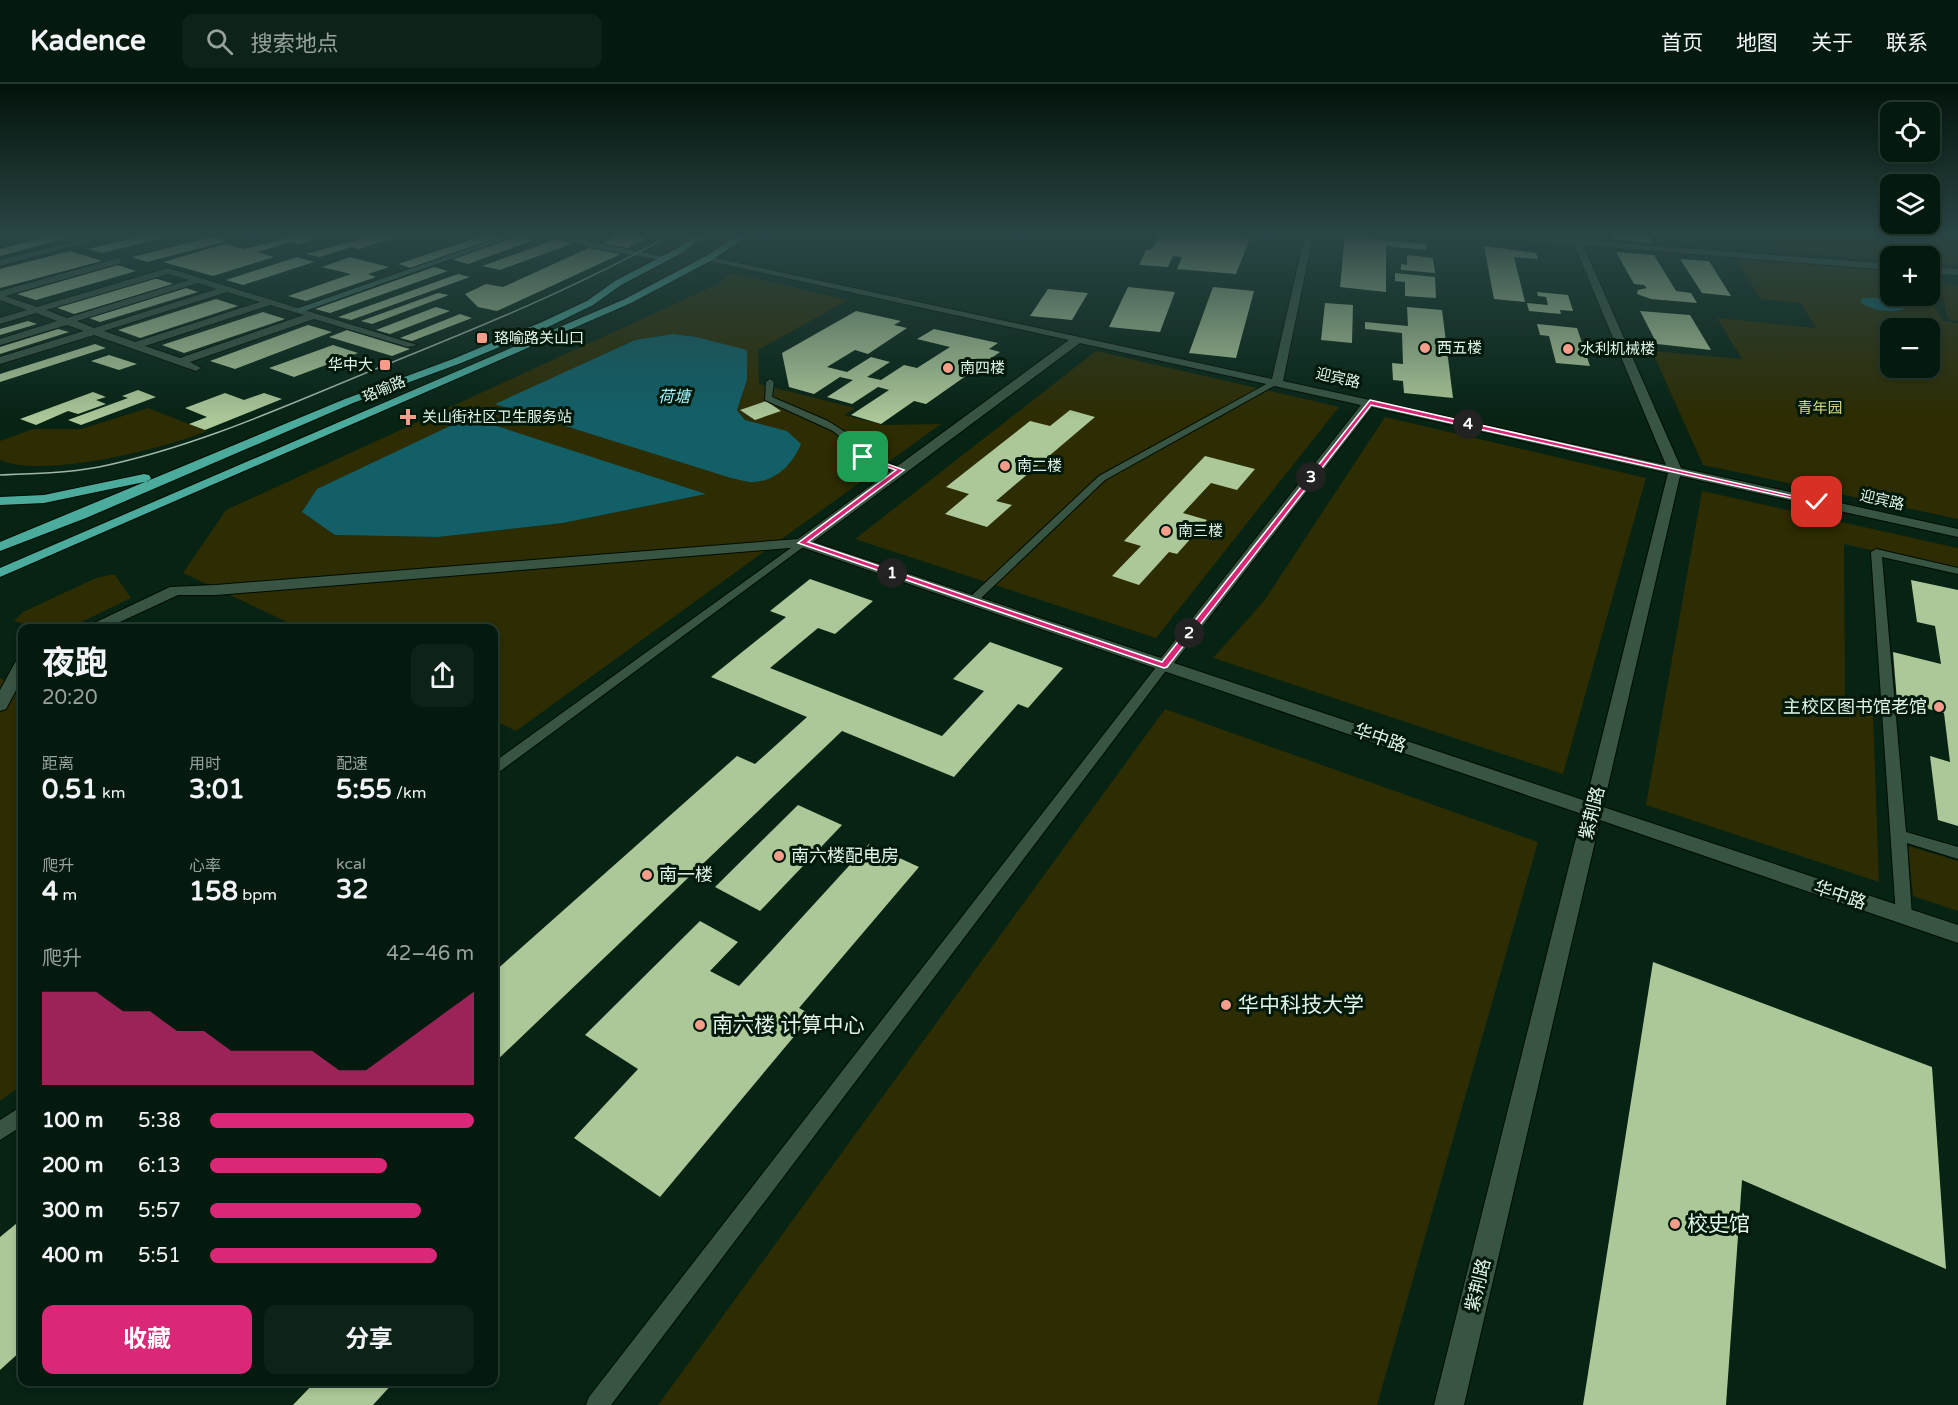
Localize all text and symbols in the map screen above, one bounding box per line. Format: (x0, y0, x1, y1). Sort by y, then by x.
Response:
search box (182, 14, 602, 68)
text: Kadence (30, 24, 146, 58)
icon: search (203, 25, 236, 58)
text: 搜索地点 (251, 31, 339, 57)
text: 首页 (1661, 31, 1703, 56)
text: 地图 (1736, 31, 1778, 56)
text: 关于 (1811, 31, 1853, 56)
text: 联系 (1886, 31, 1928, 56)
map controls (1880, 102, 1940, 378)
button: locate (1880, 102, 1940, 162)
button: layers (1880, 174, 1940, 234)
button: + (1880, 246, 1940, 306)
button: − (1880, 318, 1940, 378)
place label: 珞喻路关山口 (494, 329, 584, 347)
marker: 珞喻路关山口 (475, 331, 489, 345)
place label: 西五楼 (1437, 339, 1482, 357)
place label: 水利机械楼 (1580, 340, 1655, 358)
marker: 西五楼 (1418, 341, 1432, 355)
marker: 水利机械楼 (1561, 342, 1575, 356)
place label: 华中大 (328, 356, 373, 374)
marker: 华中大 (378, 358, 392, 372)
place label: 南四楼 (960, 359, 1005, 377)
marker: 南四楼 (941, 361, 955, 375)
street label: 迎宾路 (1314, 364, 1362, 392)
street label: 珞喻路 (360, 372, 408, 406)
water label: 荷塘 (658, 387, 693, 407)
park label: 青年园 (1797, 399, 1843, 417)
marker: 关山街社区卫生服务站 (399, 408, 417, 426)
place label: 关山街社区卫生服务站 (422, 408, 572, 426)
pin: 4 (1453, 409, 1483, 439)
text: 4 (1463, 414, 1473, 434)
pin (837, 431, 888, 482)
icon: arrive (846, 440, 879, 473)
place label: 南二楼 (1017, 457, 1062, 475)
marker: 南二楼 (998, 459, 1012, 473)
pin: 3 (1296, 462, 1326, 492)
text: 3 (1306, 467, 1316, 487)
pin (1791, 476, 1842, 527)
icon: check (1800, 485, 1833, 518)
street label: 迎宾路 (1858, 486, 1906, 514)
place label: 南三楼 (1178, 522, 1223, 540)
marker: 南三楼 (1159, 524, 1173, 538)
pin: 1 (877, 558, 907, 588)
text: 1 (887, 563, 897, 583)
pin: 2 (1174, 618, 1204, 648)
text: 2 (1184, 623, 1194, 643)
text: 夜跑 (42, 644, 108, 683)
button: share (411, 644, 474, 707)
text: 20:20 (42, 686, 97, 710)
place label: 主校区图书馆老馆 (1783, 696, 1927, 718)
marker: 主校区图书馆老馆 (1932, 700, 1946, 714)
street label: 华中路 (1351, 719, 1409, 757)
text: 距离 (42, 754, 74, 774)
text: 用时 (189, 754, 221, 774)
text: 配速 (336, 754, 368, 774)
text: 0.51 (42, 774, 98, 805)
text: 3:01 (189, 774, 245, 805)
text: 5:55 (336, 774, 392, 805)
text: km (98, 783, 125, 803)
text: /km (392, 783, 426, 803)
street label: 紫荆路 (1575, 784, 1609, 842)
place label: 南六楼配电房 (791, 845, 899, 867)
marker: 南六楼配电房 (772, 849, 786, 863)
text: kcal (336, 854, 366, 874)
text: 爬升 (42, 856, 74, 876)
text: 心率 (189, 856, 221, 876)
place label: 南一楼 (659, 864, 713, 886)
marker: 南一楼 (640, 868, 654, 882)
text: 32 (336, 874, 369, 905)
text: 4 (42, 876, 58, 907)
text: 158 (189, 876, 238, 907)
street label: 华中路 (1811, 876, 1869, 914)
text: m (58, 885, 77, 905)
text: bpm (238, 885, 277, 905)
text: 42–46 m (386, 942, 474, 966)
text: 爬升 (42, 947, 82, 971)
place label: 华中科技大学 (1238, 993, 1364, 1018)
marker: 华中科技大学 (1219, 998, 1233, 1012)
place label: 南六楼 计算中心 (712, 1013, 864, 1038)
marker: 南六楼 计算中心 (693, 1018, 707, 1032)
text: 100 m (42, 1109, 103, 1133)
text: 5:38 (138, 1109, 181, 1133)
text: 200 m (42, 1154, 103, 1178)
text: 6:13 (138, 1154, 181, 1178)
text: 300 m (42, 1199, 103, 1223)
text: 5:57 (138, 1199, 181, 1223)
place label: 校史馆 (1687, 1212, 1750, 1237)
marker: 校史馆 (1668, 1217, 1682, 1231)
text: 400 m (42, 1244, 103, 1268)
text: 5:51 (138, 1244, 181, 1268)
street label: 紫荆路 (1461, 1256, 1495, 1314)
button: 收藏 (42, 1305, 252, 1374)
button: 分享 (264, 1305, 474, 1374)

